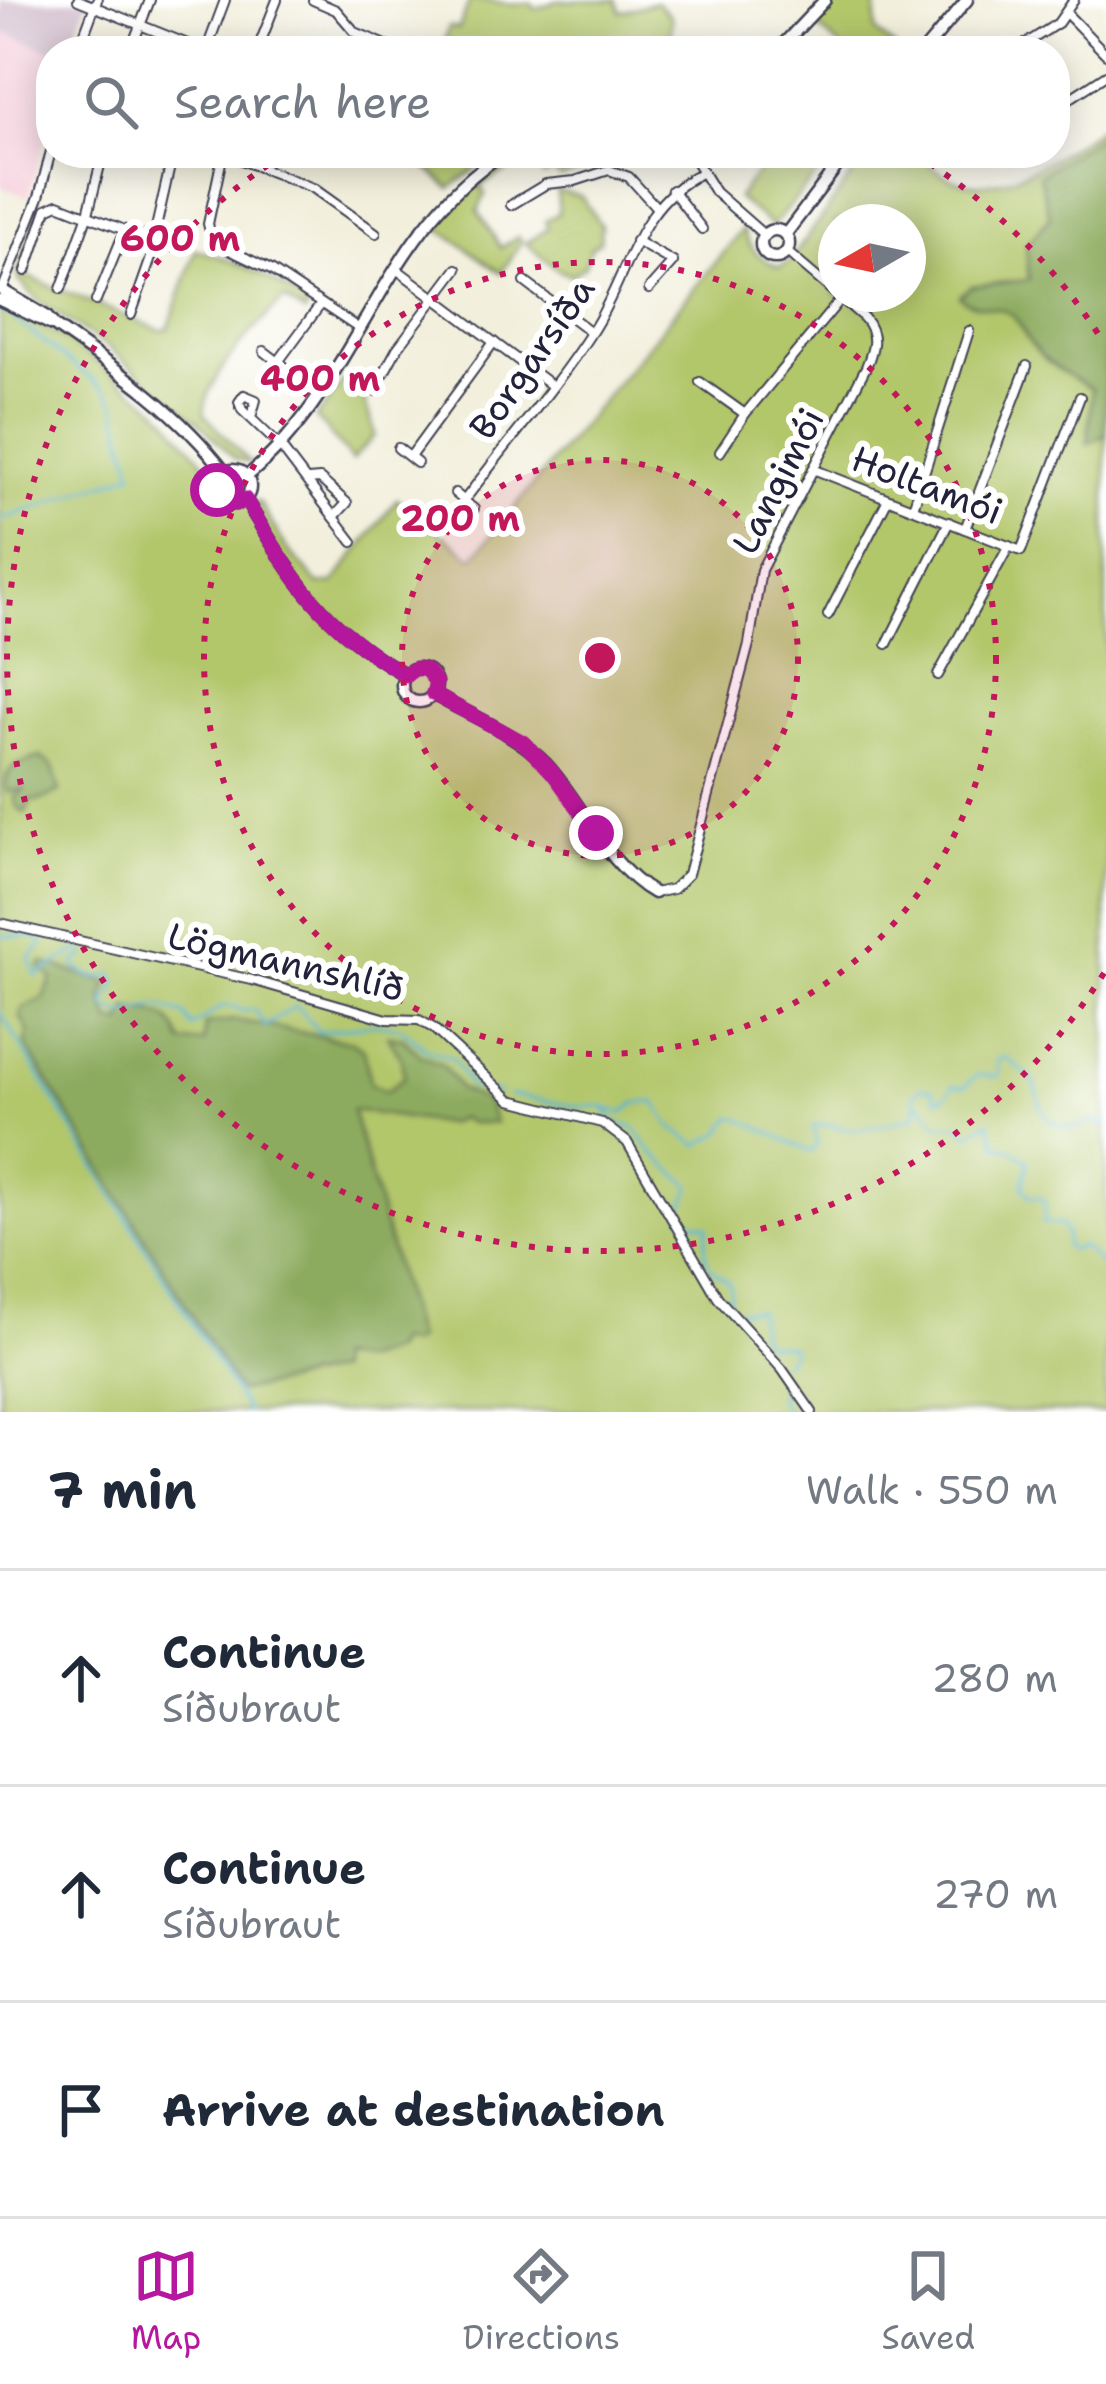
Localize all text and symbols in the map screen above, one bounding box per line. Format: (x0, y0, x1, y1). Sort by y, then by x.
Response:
search box (36, 36, 1070, 168)
icon: search (78, 69, 144, 135)
text: Search here (174, 72, 431, 132)
north arrow (818, 204, 926, 312)
text: 600 m (120, 214, 240, 263)
street label: Borgarsíða (458, 267, 606, 449)
text: 400 m (260, 354, 381, 403)
street label: Langimói (720, 400, 836, 562)
street label: Holtamói (845, 434, 1009, 536)
route start (190, 463, 244, 517)
text: 200 m (400, 494, 520, 543)
centre of rings (579, 637, 621, 679)
route end (569, 806, 623, 860)
street label: Lögmannshlíð (163, 911, 409, 1013)
text: 7 min (48, 1456, 197, 1524)
text: Walk · 550 m (806, 1464, 1058, 1516)
text: Continue (162, 1622, 366, 1682)
icon: ahead (48, 1645, 114, 1711)
text: 280 m (931, 1652, 1058, 1704)
text: Síðubraut (162, 1682, 341, 1734)
text: Continue (162, 1838, 366, 1898)
icon: ahead (48, 1861, 114, 1927)
text: 270 m (933, 1868, 1058, 1920)
text: Síðubraut (162, 1898, 341, 1950)
icon: arrive (48, 2077, 114, 2143)
text: Arrive at destination (162, 2080, 665, 2140)
tab: Map (131, 2243, 201, 2360)
tab: Directions (463, 2243, 620, 2360)
tab: Saved (882, 2243, 975, 2360)

